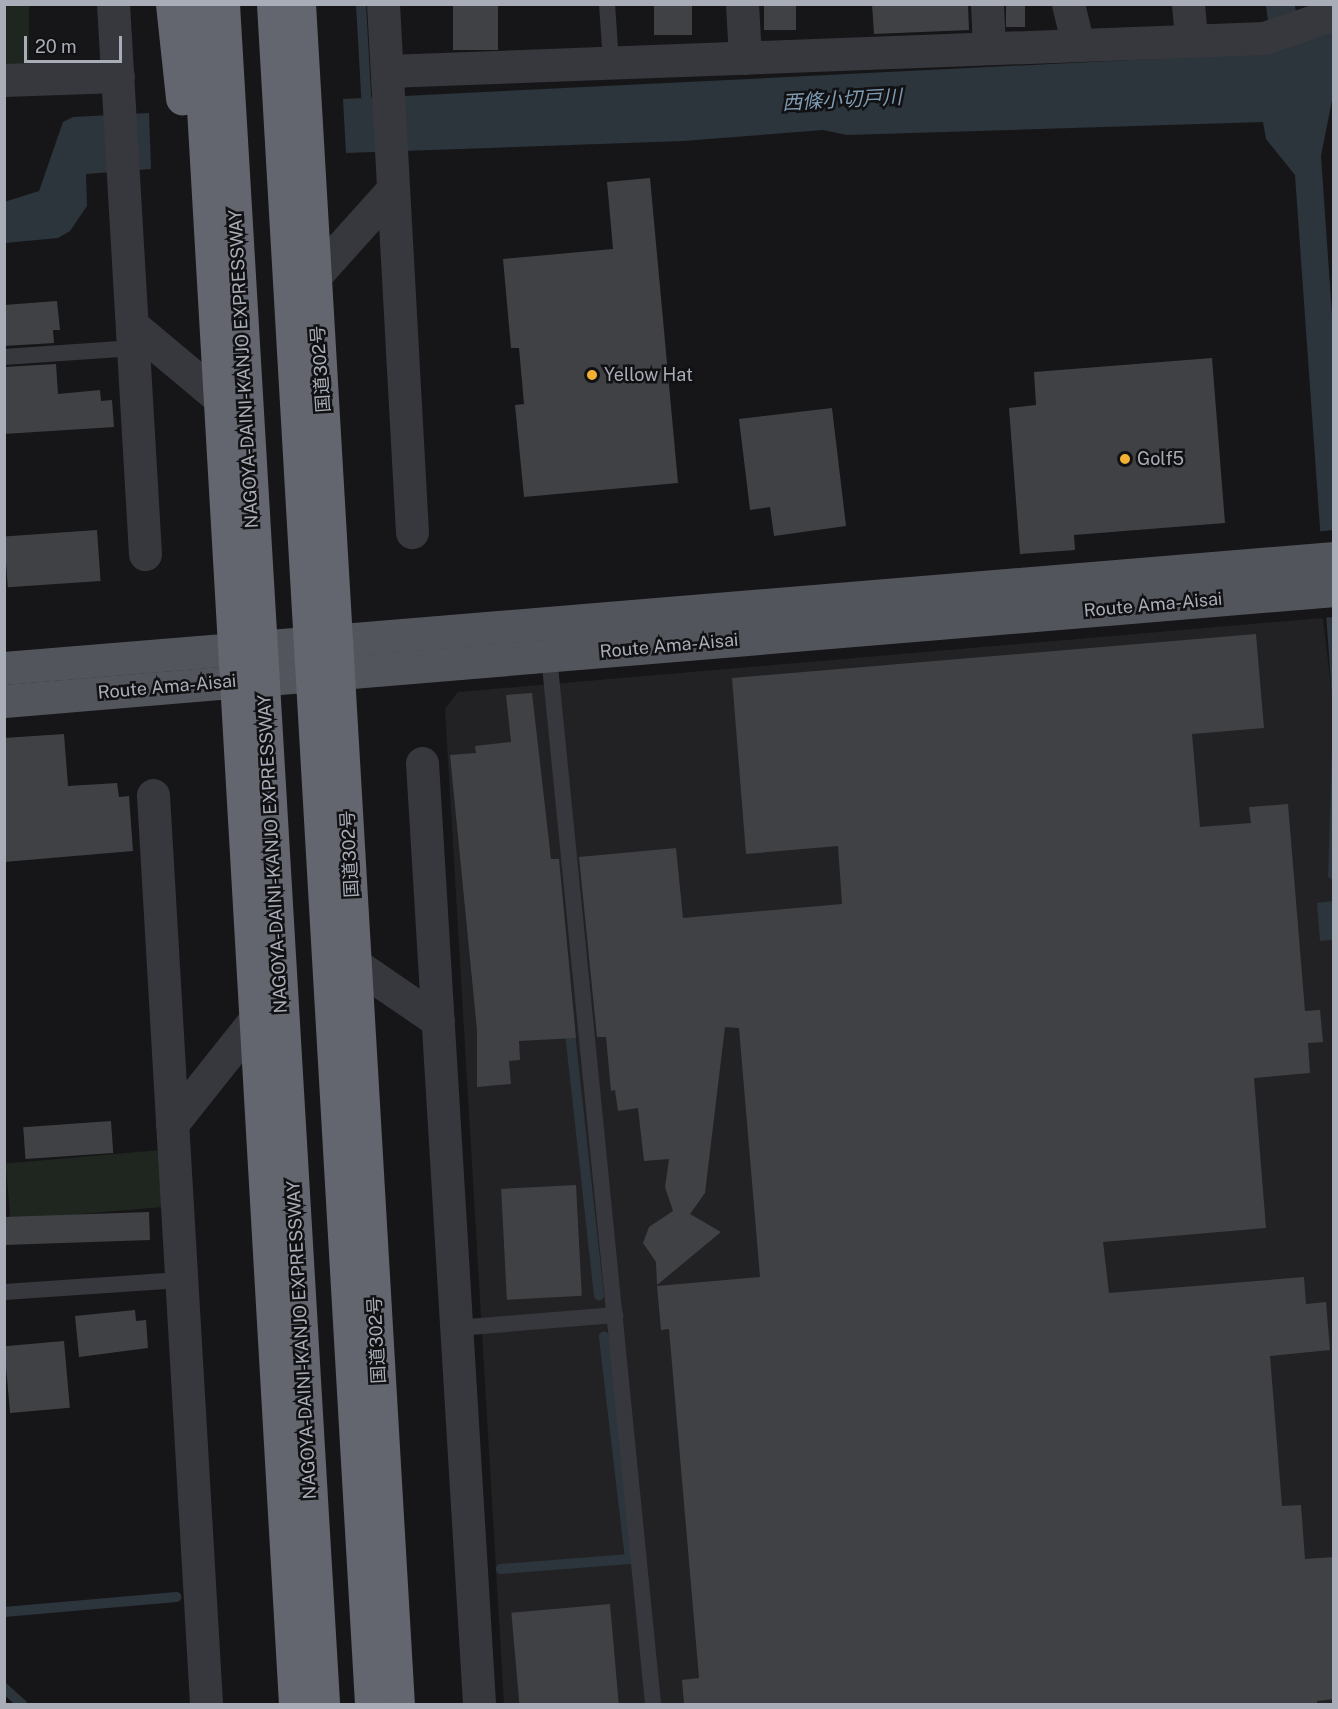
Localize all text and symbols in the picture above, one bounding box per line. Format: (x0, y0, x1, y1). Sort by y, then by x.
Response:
scale bar (27, 24, 124, 62)
text: 20 m (35, 36, 77, 57)
water label: 西條小切戸川 (781, 85, 903, 115)
street label: NAGOYA-DAINI-KANJO EXPRESSWAY (225, 209, 263, 529)
street label: 国道302号 (307, 325, 335, 413)
place label: Yellow Hat (604, 364, 693, 386)
marker: Yellow Hat (585, 368, 599, 382)
place label: Golf5 (1137, 448, 1184, 470)
marker: Golf5 (1118, 452, 1132, 466)
street label: Route Ama-Aisai (1083, 588, 1223, 622)
street label: Route Ama-Aisai (599, 629, 739, 663)
street label: Route Ama-Aisai (97, 670, 237, 704)
street label: NAGOYA-DAINI-KANJO EXPRESSWAY (254, 694, 292, 1014)
street label: 国道302号 (337, 810, 363, 898)
street label: NAGOYA-DAINI-KANJO EXPRESSWAY (283, 1180, 321, 1500)
street label: 国道302号 (364, 1296, 390, 1384)

